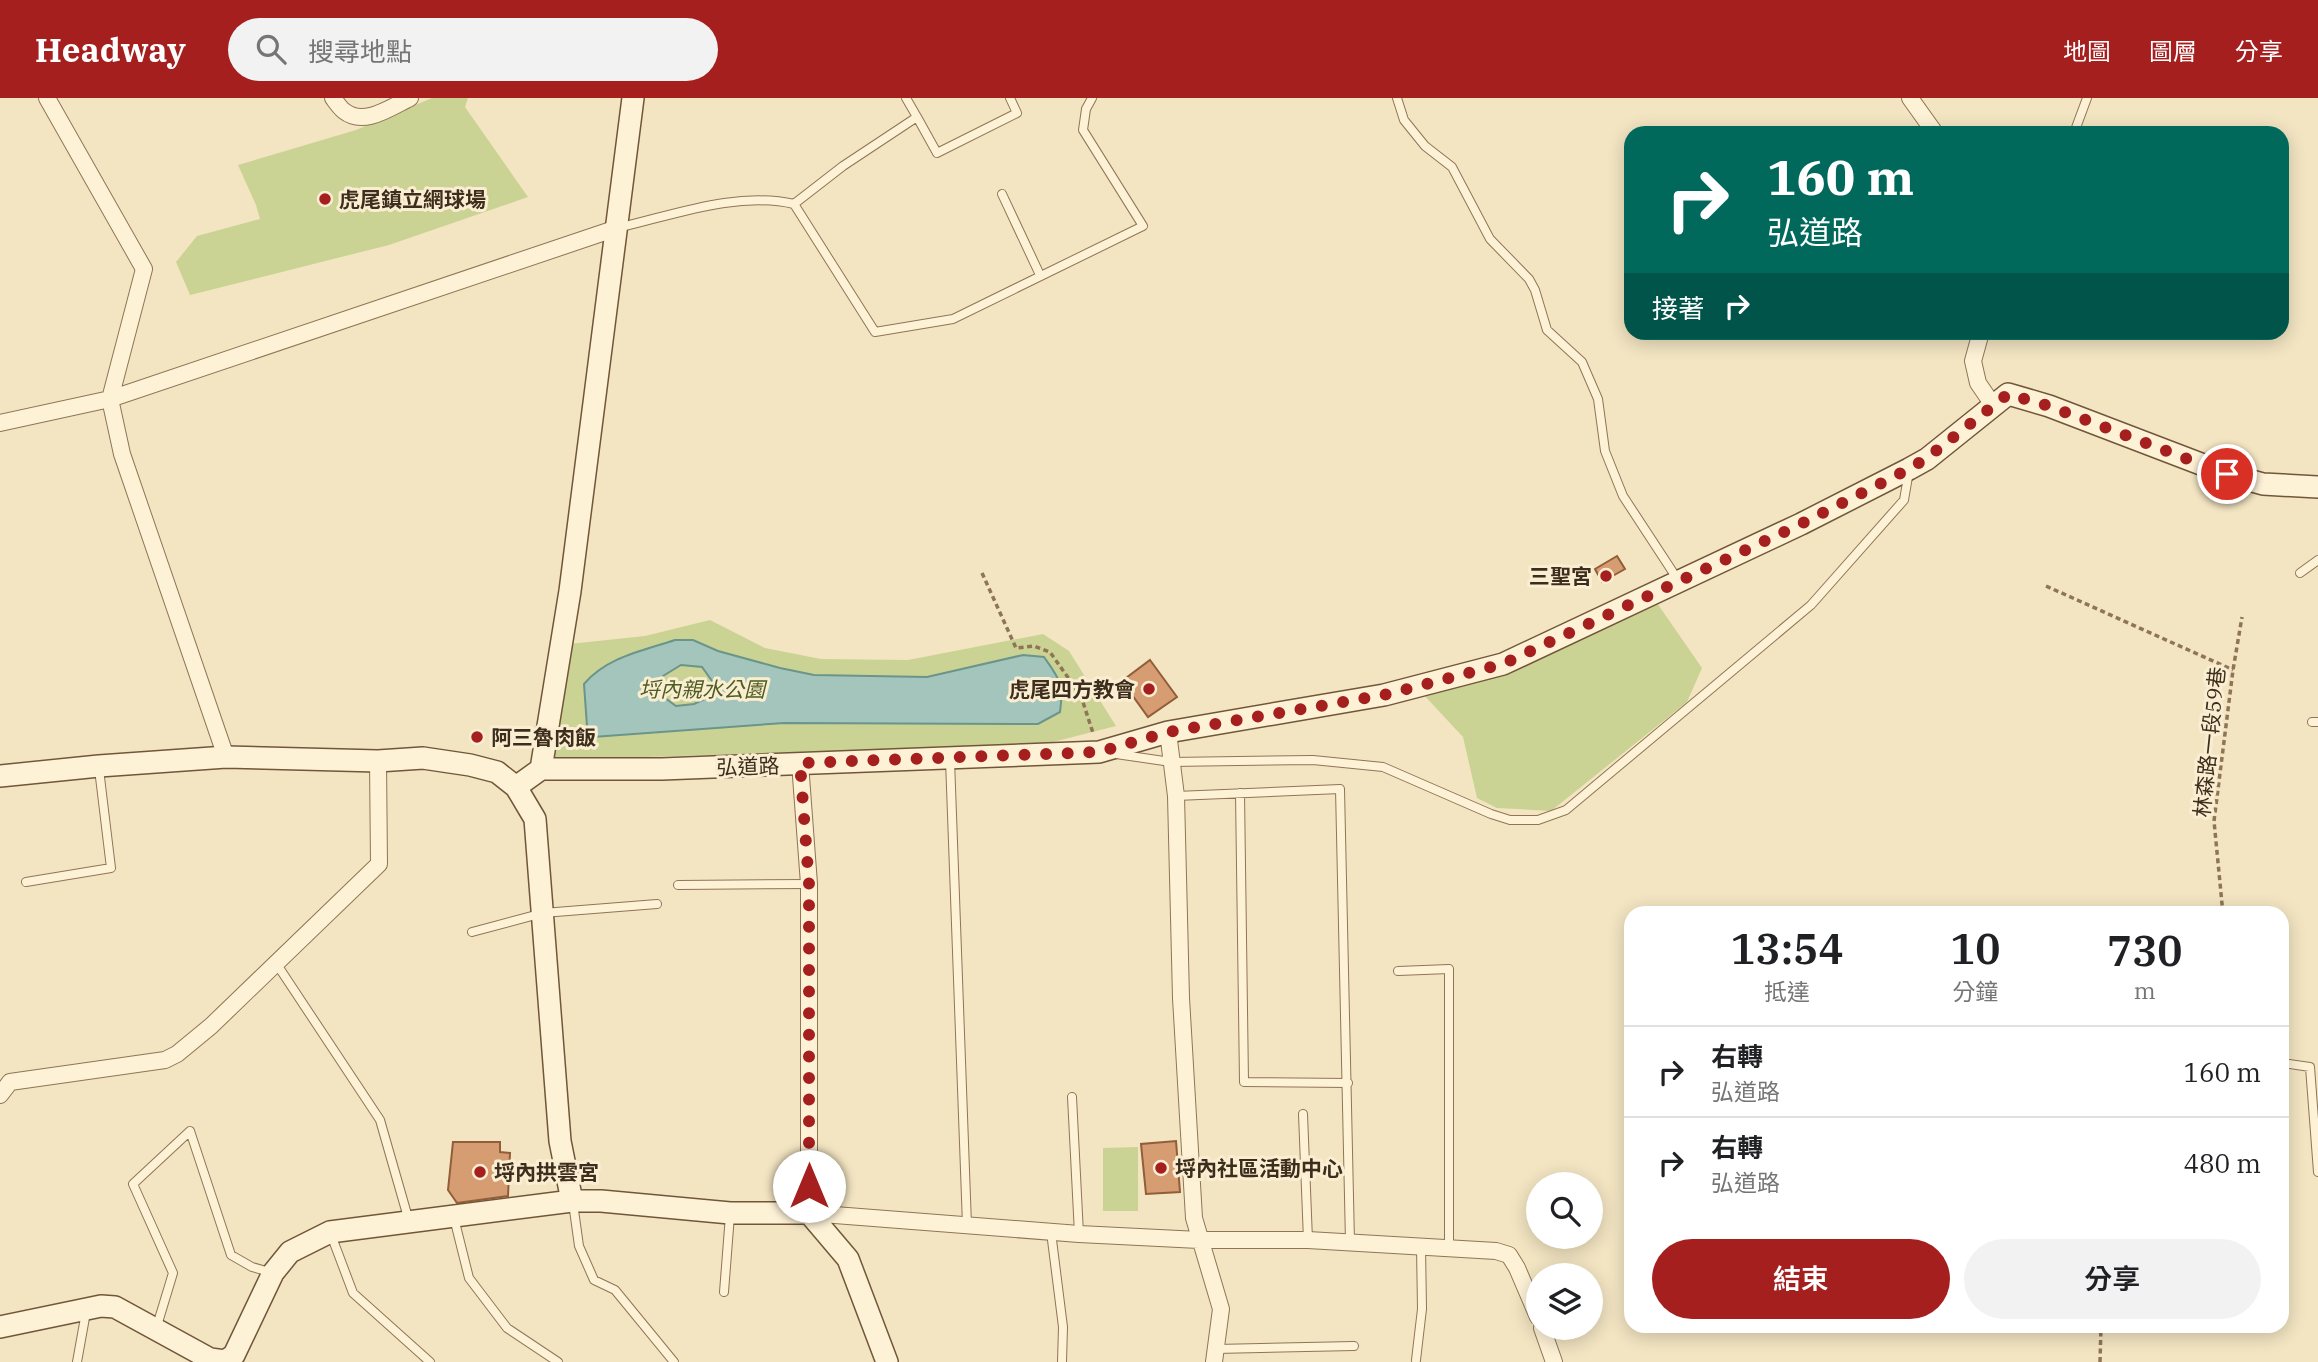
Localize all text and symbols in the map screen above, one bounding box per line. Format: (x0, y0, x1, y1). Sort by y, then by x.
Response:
search box (228, 18, 718, 81)
text: Headway (35, 28, 186, 71)
icon: search (252, 30, 290, 68)
text: 搜尋地點 (308, 34, 412, 68)
text: 地圖 (2063, 35, 2111, 67)
text: 圖層 (2149, 35, 2197, 67)
text: 分享 (2235, 35, 2283, 67)
text: 160 m (1767, 145, 1914, 208)
icon: right (1652, 154, 1743, 245)
place label: 虎尾鎮立網球場 (339, 185, 486, 213)
marker: 虎尾鎮立網球場 (317, 191, 333, 207)
text: 弘道路 (1767, 211, 1863, 253)
icon: right (1718, 287, 1756, 325)
text: 接著 (1652, 291, 1704, 325)
pin (2197, 444, 2257, 504)
icon: arrive (2208, 455, 2246, 493)
place label: 三聖宮 (1529, 562, 1592, 590)
marker: 三聖宮 (1598, 568, 1614, 584)
street label: 林森路一段59巷 (2187, 665, 2231, 819)
park label: 埒內親水公園 (639, 675, 768, 703)
place label: 虎尾四方教會 (1009, 675, 1135, 703)
marker: 虎尾四方教會 (1141, 681, 1157, 697)
place label: 阿三魯肉飯 (491, 723, 596, 751)
marker: 阿三魯肉飯 (469, 729, 485, 745)
street label: 弘道路 (716, 751, 780, 781)
text: 13:54 (1730, 921, 1844, 976)
text: 10 (1950, 921, 2001, 976)
text: 730 (2107, 923, 2183, 978)
text: m (2134, 975, 2156, 1005)
text: 抵達 (1764, 976, 1810, 1006)
text: 分鐘 (1952, 976, 1998, 1006)
text: 右轉 (1711, 1039, 1763, 1073)
icon: right (1652, 1053, 1690, 1091)
text: 160 m (2183, 1055, 2261, 1089)
text: 弘道路 (1711, 1076, 1780, 1106)
text: 右轉 (1711, 1130, 1763, 1164)
icon: right (1652, 1144, 1690, 1182)
text: 480 m (2183, 1146, 2261, 1180)
position arrow (772, 1149, 846, 1223)
place label: 埒內社區活動中心 (1175, 1154, 1343, 1182)
place label: 埒內拱雲宮 (494, 1158, 599, 1186)
marker: 埒內社區活動中心 (1153, 1160, 1169, 1176)
marker: 埒內拱雲宮 (472, 1164, 488, 1180)
text: 弘道路 (1711, 1167, 1780, 1197)
map controls (1526, 1172, 1603, 1340)
button: search (1526, 1172, 1603, 1249)
button: 結束 (1652, 1239, 1950, 1319)
button: 分享 (1964, 1239, 2261, 1319)
button: layers (1526, 1263, 1603, 1340)

